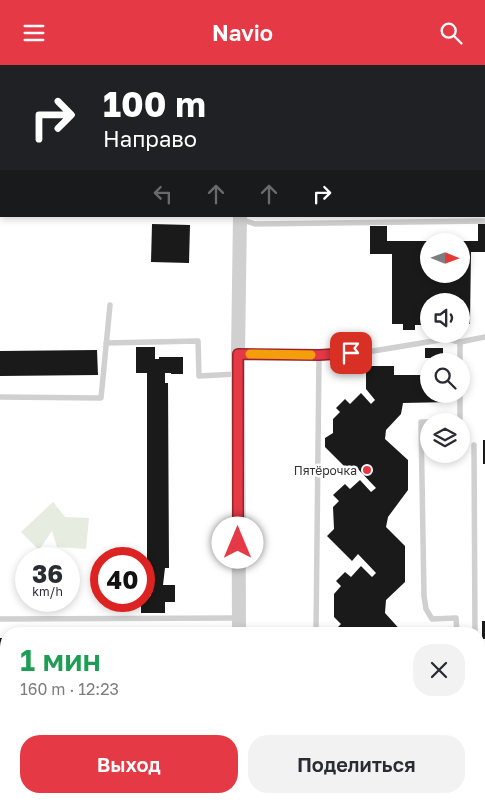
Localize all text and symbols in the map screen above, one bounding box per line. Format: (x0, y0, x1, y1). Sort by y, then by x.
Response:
icon: menu (20, 19, 48, 47)
text: Navio (212, 19, 273, 46)
icon: search (437, 19, 465, 47)
text: 100 m (103, 83, 206, 125)
icon: right (20, 85, 85, 150)
text: Направо (103, 125, 197, 152)
icon: left (149, 180, 177, 208)
icon: ahead (202, 180, 230, 208)
icon: ahead (255, 180, 283, 208)
icon: right (308, 180, 336, 208)
north arrow (420, 233, 470, 283)
map controls (420, 233, 470, 463)
button: sound (420, 293, 470, 343)
pin (330, 332, 372, 374)
icon: arrive (337, 339, 365, 367)
button: search (420, 353, 470, 403)
button: layers (420, 413, 470, 463)
place label: Пятёрочка (294, 463, 357, 478)
marker: Пятёрочка (361, 464, 373, 476)
position arrow (211, 516, 263, 568)
speed limit sign: 40 (90, 547, 155, 612)
text: 36 (32, 558, 63, 589)
text: km/h (32, 584, 63, 599)
text: 1 мин (20, 642, 101, 678)
button: close (413, 644, 465, 696)
text: 160 m · 12:23 (20, 679, 119, 699)
button: Выход (20, 735, 238, 793)
button: Поделиться (248, 735, 465, 793)

